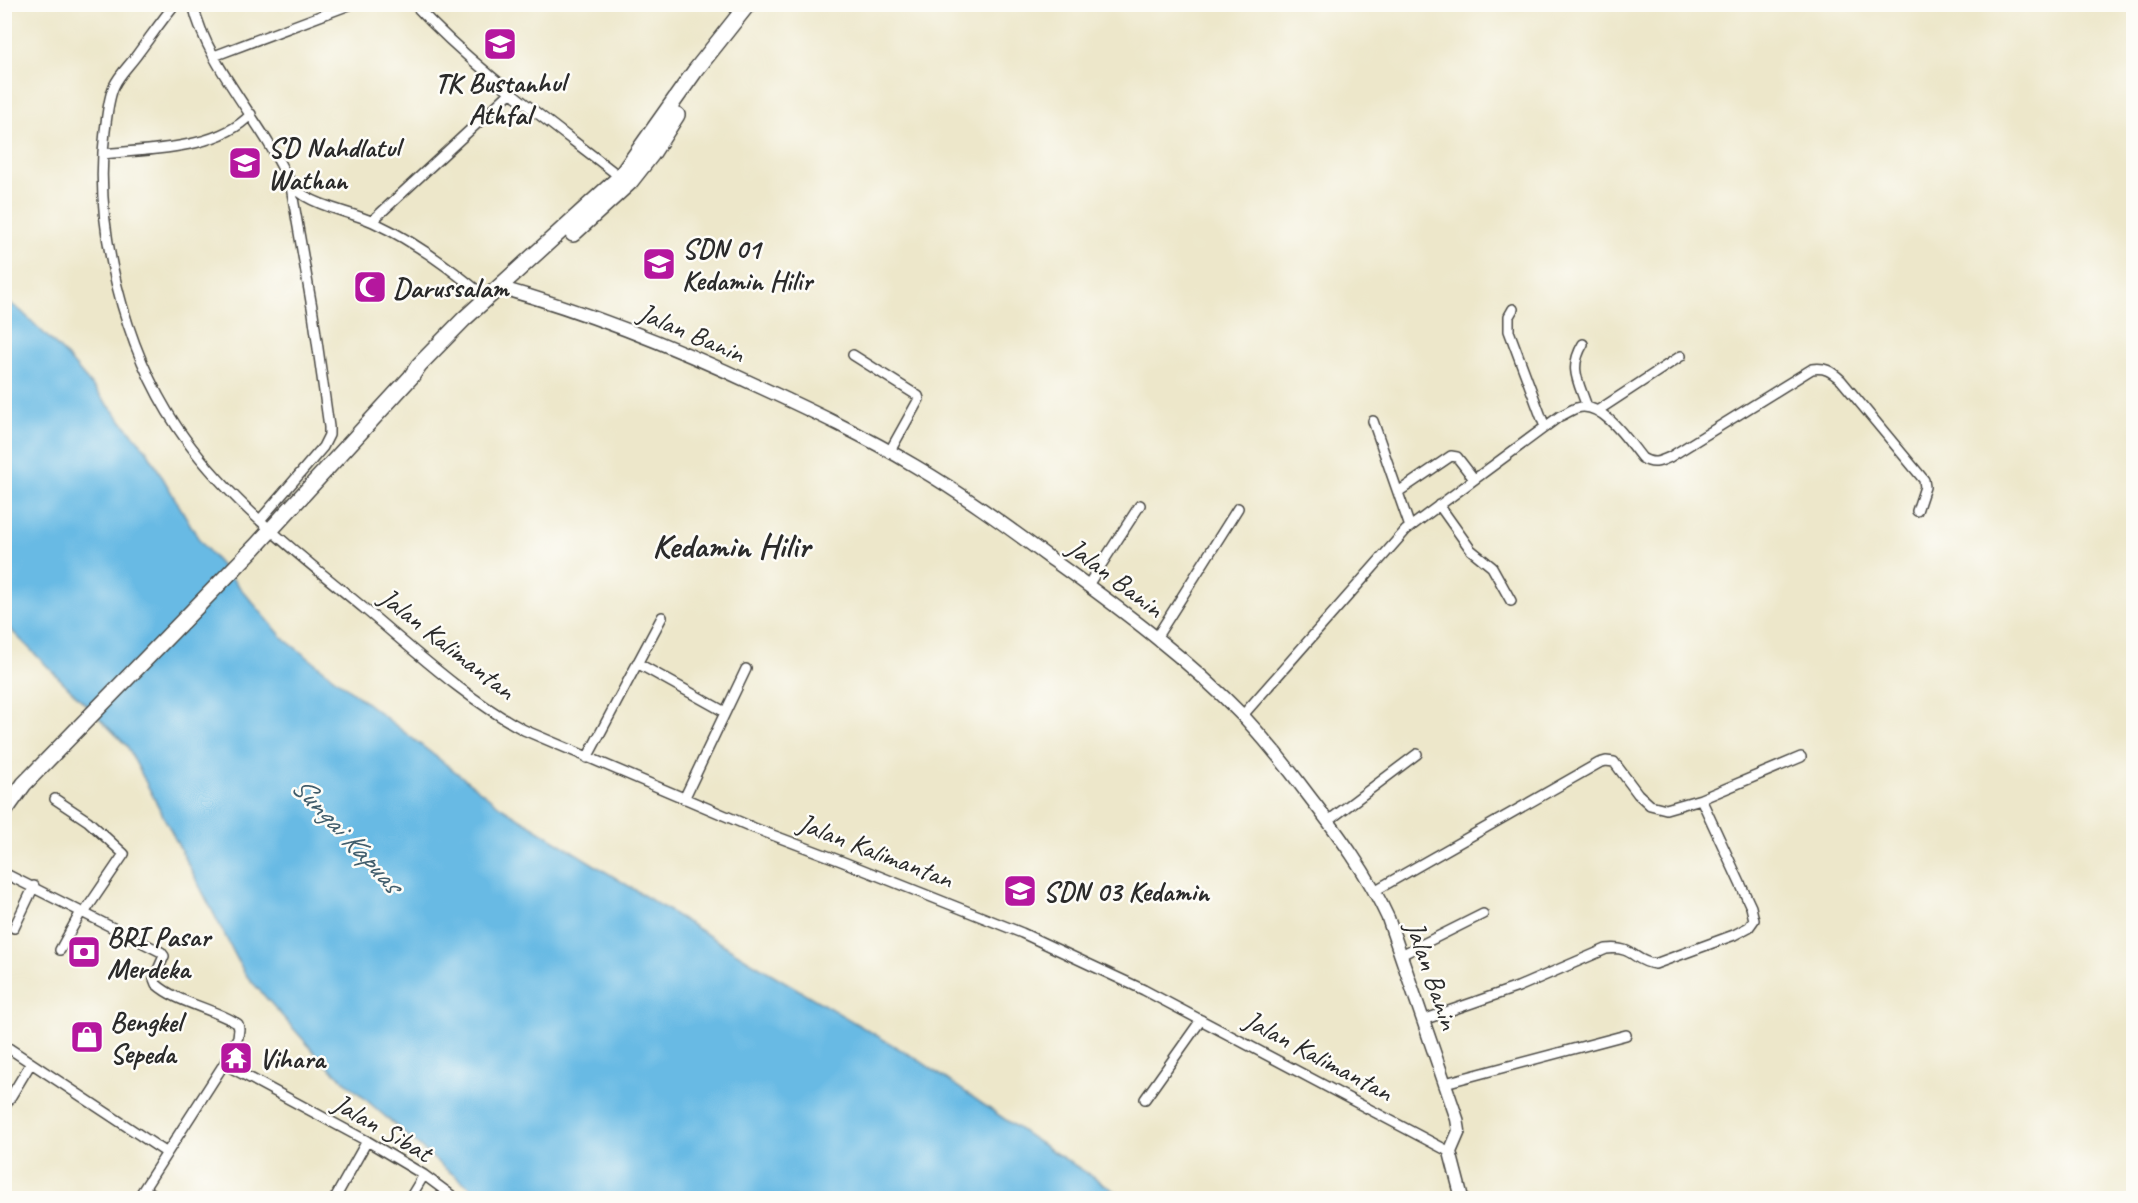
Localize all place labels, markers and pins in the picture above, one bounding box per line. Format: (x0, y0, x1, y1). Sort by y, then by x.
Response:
school or university icon: TK Bustanhul Athfal (482, 26, 518, 62)
place label: TK Bustanhul Athfal (435, 65, 570, 132)
place label: SD Nahdlatul Wathan (268, 130, 405, 197)
school or university icon: SD Nahdlatul Wathan (227, 145, 263, 181)
place label: SDN 01 Kedamin Hilir (682, 231, 815, 298)
school or university icon: SDN 01 Kedamin Hilir (641, 246, 677, 282)
mosque icon: Darussalam (352, 269, 388, 305)
place label: Darussalam (393, 270, 510, 305)
school or university icon: SDN 03 Kedamin (1002, 873, 1038, 909)
place label: SDN 03 Kedamin (1043, 874, 1211, 909)
place label: BRI Pasar Merdeka (107, 919, 213, 986)
bank icon: BRI Pasar Merdeka (66, 934, 102, 970)
place label: Bengkel Sepeda (110, 1004, 188, 1071)
shop icon: Bengkel Sepeda (69, 1019, 105, 1055)
temple icon: Vihara (218, 1040, 254, 1076)
place label: Vihara (259, 1041, 327, 1076)

